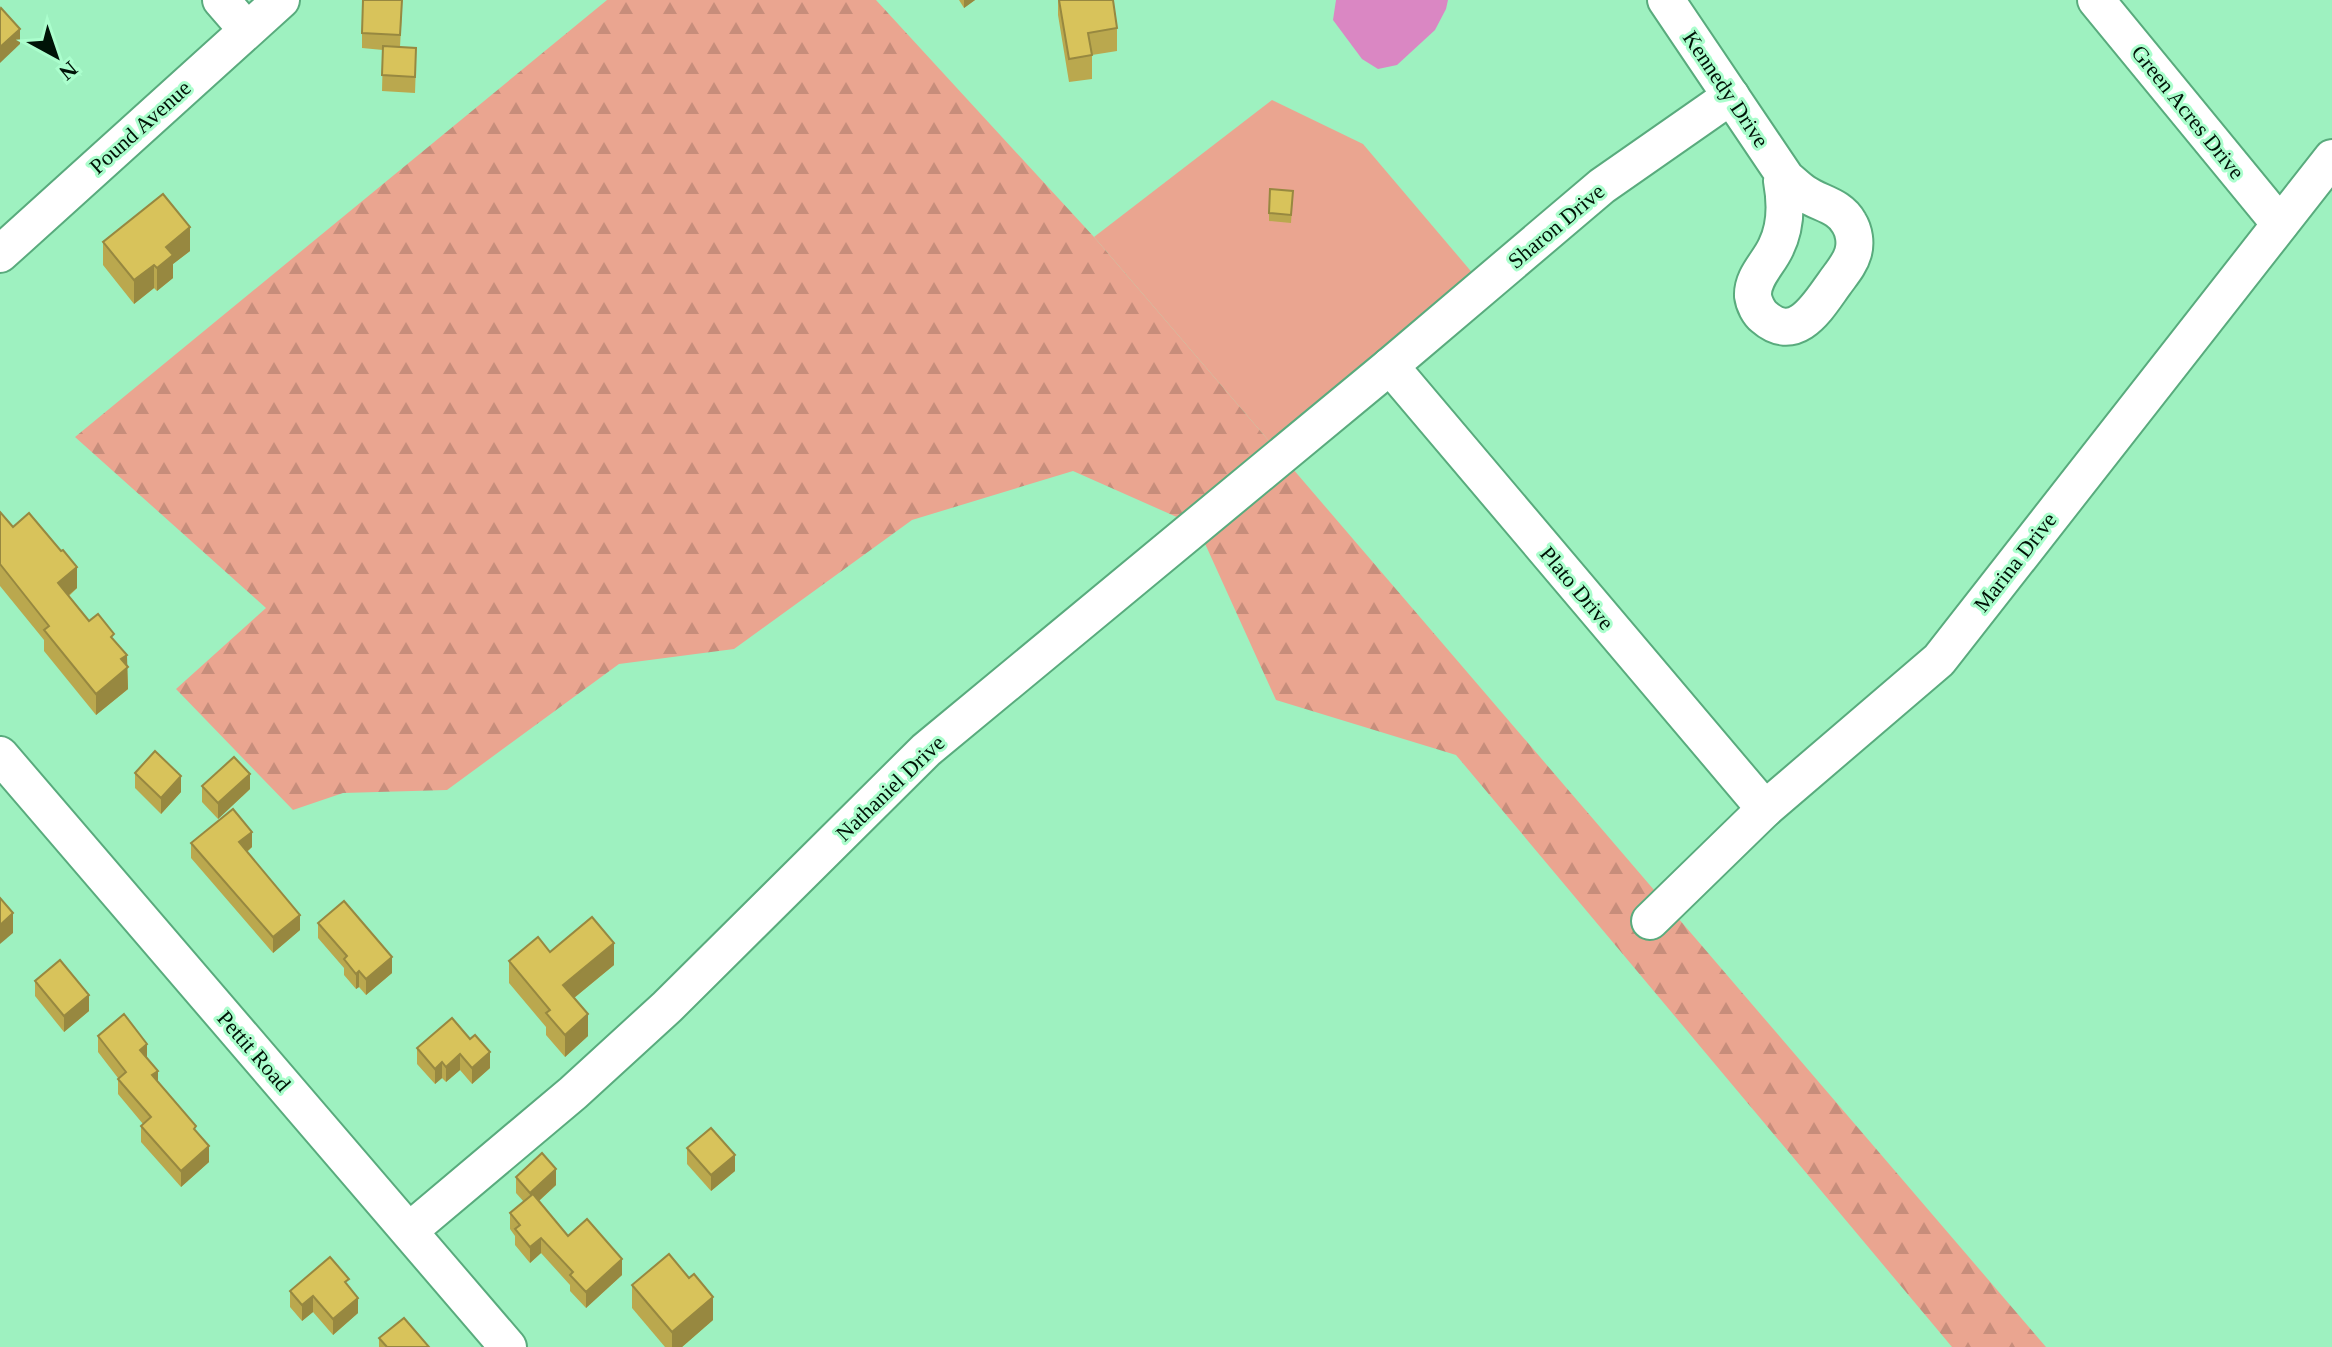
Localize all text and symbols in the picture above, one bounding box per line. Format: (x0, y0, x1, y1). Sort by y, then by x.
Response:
north arrow (16, 16, 96, 96)
street label: Kennedy Drive (1678, 26, 1774, 152)
street label: Green Acres Drive (2126, 40, 2250, 184)
text: N (54, 56, 83, 86)
street label: Pound Avenue (84, 75, 196, 179)
street label: Sharon Drive (1503, 179, 1609, 273)
street label: Marina Drive (1968, 507, 2062, 617)
street label: Plato Drive (1535, 541, 1619, 635)
street label: Nathaniel Drive (831, 730, 949, 846)
street label: Pettit Road (212, 1006, 296, 1096)

